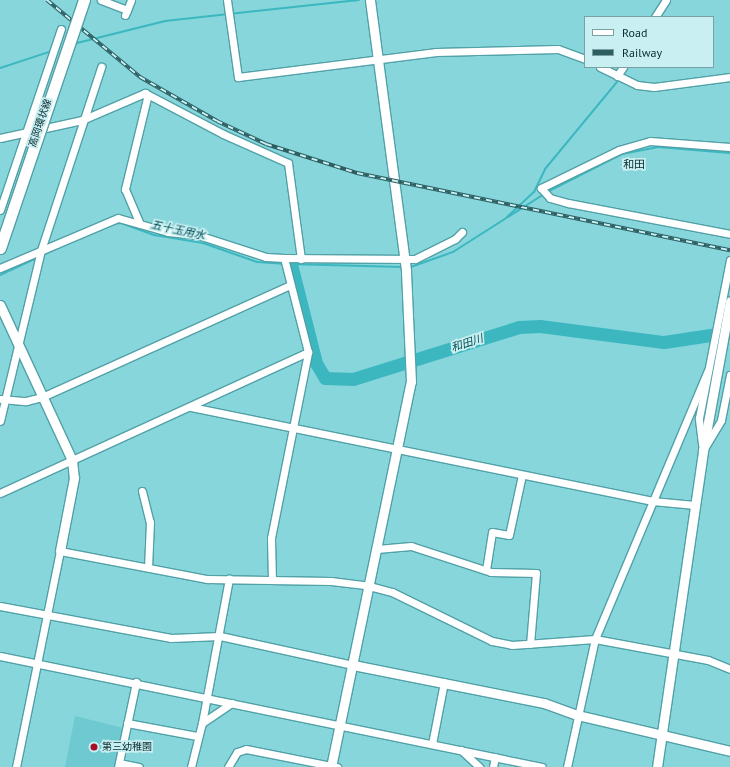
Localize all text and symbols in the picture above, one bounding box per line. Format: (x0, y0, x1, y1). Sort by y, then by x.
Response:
legend (584, 16, 714, 68)
text: Road (622, 25, 647, 40)
text: Railway (622, 45, 662, 60)
street label: 高岡環状線 (26, 97, 54, 149)
district label: 和田 (623, 157, 645, 171)
water label: 五十玉用水 (150, 218, 206, 242)
water label: 和田川 (449, 332, 485, 354)
place label: 第三幼稚園 (102, 741, 152, 753)
marker: 第三幼稚園 (89, 742, 99, 752)

